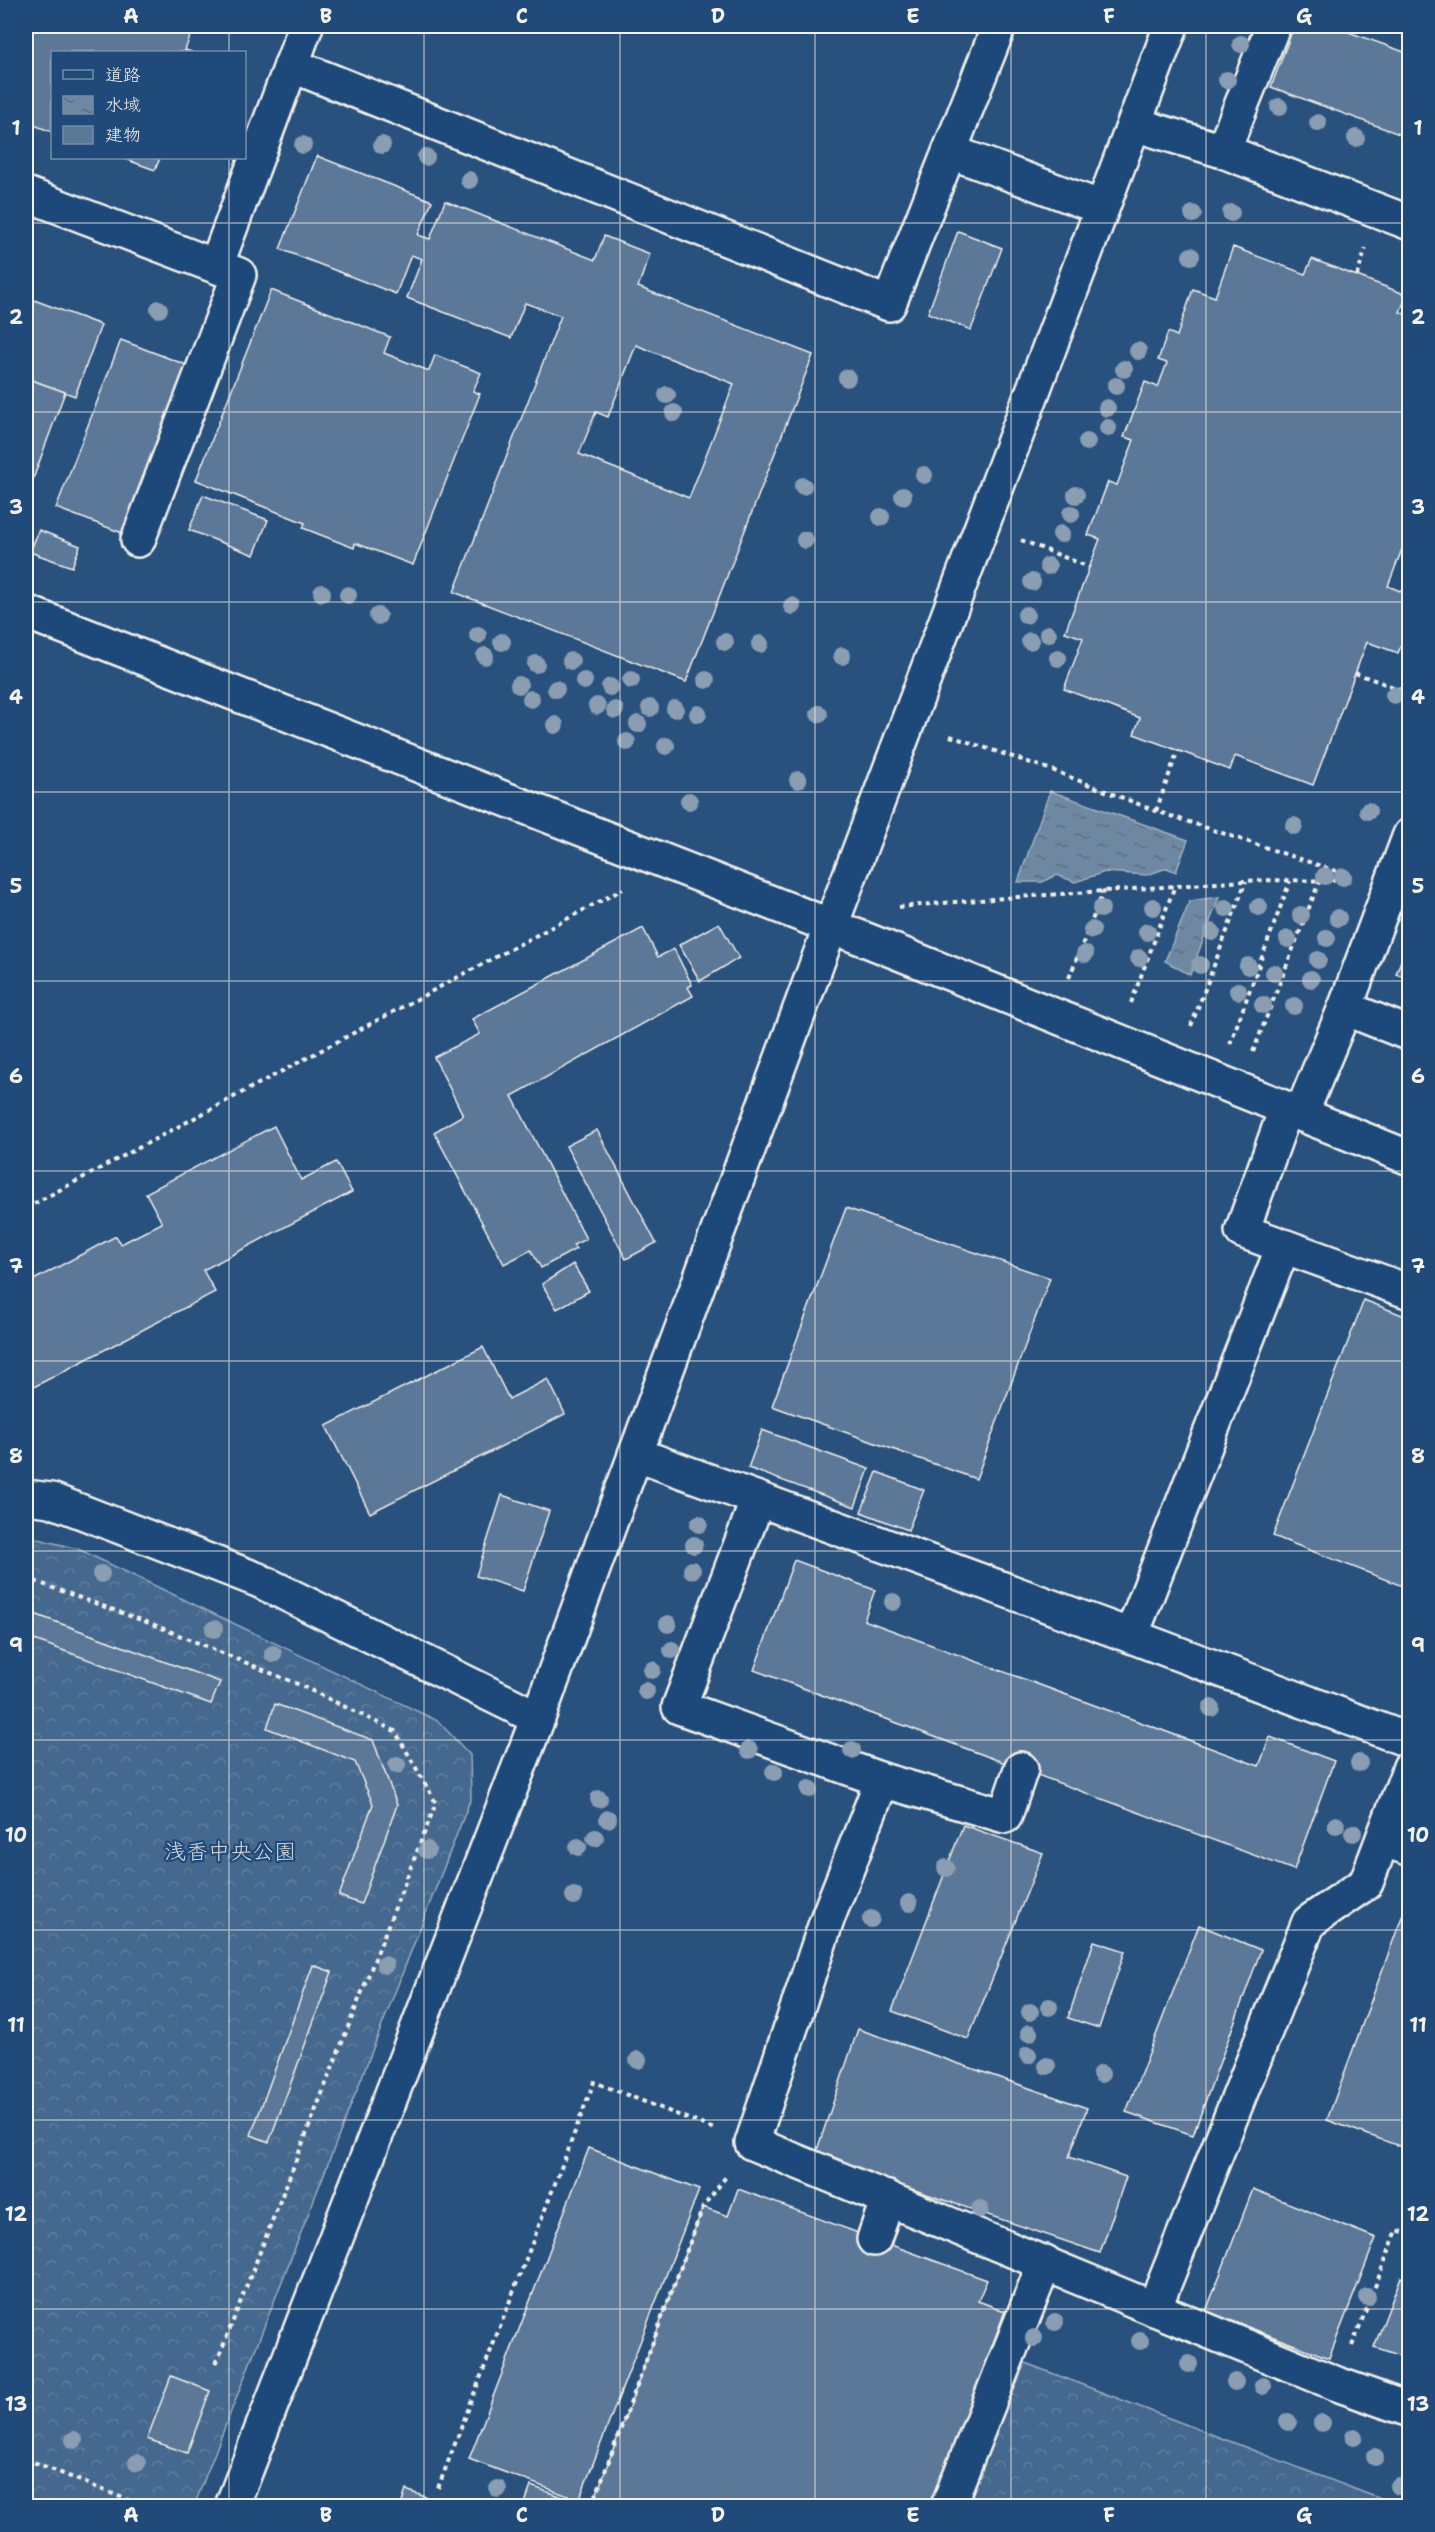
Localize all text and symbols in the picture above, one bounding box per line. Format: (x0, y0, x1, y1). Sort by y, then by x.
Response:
text: A (123, 3, 139, 29)
text: B (320, 3, 332, 29)
text: C (516, 3, 528, 29)
text: D (711, 3, 725, 29)
text: E (906, 3, 920, 29)
text: F (1103, 3, 1115, 29)
text: G (1296, 3, 1312, 29)
legend (51, 51, 246, 159)
text: 道路 (105, 63, 141, 87)
text: 水域 (105, 93, 141, 117)
text: 1 (11, 115, 21, 141)
text: 1 (1413, 115, 1423, 141)
text: 建物 (105, 123, 141, 147)
text: 2 (9, 304, 23, 330)
text: 2 (1411, 304, 1425, 330)
text: 3 (9, 494, 23, 520)
text: 3 (1411, 494, 1425, 520)
text: 4 (9, 684, 23, 710)
text: 4 (1411, 684, 1425, 710)
text: 5 (10, 873, 22, 899)
text: 5 (1412, 873, 1424, 899)
text: 6 (9, 1063, 23, 1089)
text: 6 (1411, 1063, 1425, 1089)
text: 7 (9, 1253, 23, 1279)
text: 7 (1411, 1253, 1425, 1279)
text: 8 (9, 1443, 23, 1469)
text: 8 (1411, 1443, 1425, 1469)
text: 9 (9, 1632, 23, 1658)
text: 9 (1411, 1632, 1425, 1658)
text: 10 (5, 1822, 27, 1848)
text: 10 (1407, 1822, 1429, 1848)
park label: 浅香中央公園 (164, 1837, 296, 1866)
text: 11 (7, 2012, 25, 2038)
text: 11 (1409, 2012, 1427, 2038)
text: 12 (5, 2201, 27, 2227)
text: 12 (1407, 2201, 1429, 2227)
text: 13 (5, 2391, 27, 2417)
text: 13 (1407, 2391, 1429, 2417)
text: A (123, 2502, 139, 2528)
text: B (320, 2502, 332, 2528)
text: C (516, 2502, 528, 2528)
text: D (711, 2502, 725, 2528)
text: E (906, 2502, 920, 2528)
text: F (1103, 2502, 1115, 2528)
text: G (1296, 2502, 1312, 2528)

